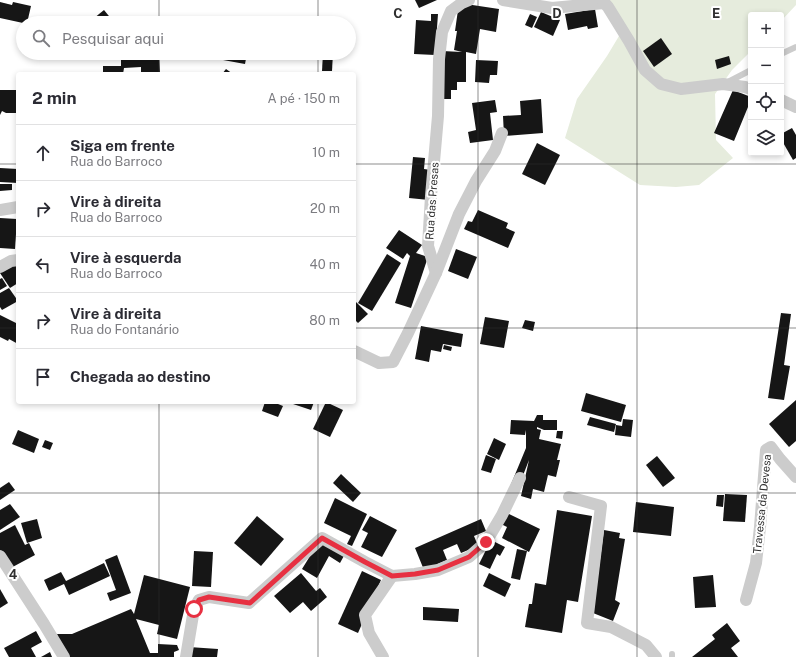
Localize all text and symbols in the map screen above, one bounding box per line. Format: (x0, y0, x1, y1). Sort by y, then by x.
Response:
text: C (393, 6, 403, 21)
text: D (552, 6, 562, 21)
text: E (712, 6, 720, 21)
map controls (748, 12, 784, 156)
button: + (748, 12, 784, 48)
search box (16, 16, 356, 60)
icon: search (30, 27, 52, 49)
text: Pesquisar aqui (62, 30, 164, 47)
button: − (748, 48, 784, 84)
button: locate (748, 84, 784, 120)
text: 2 min (32, 88, 77, 108)
text: A pé · 150 m (267, 91, 340, 106)
button: layers (748, 120, 784, 156)
text: Siga em frente (70, 137, 175, 154)
icon: ahead (32, 142, 54, 164)
text: 10 m (312, 145, 340, 160)
text: Rua do Barroco (70, 154, 162, 169)
street label: Rua das Presas (423, 161, 441, 240)
text: Vire à direita (70, 193, 161, 210)
icon: right (32, 198, 54, 220)
text: 20 m (310, 201, 340, 216)
text: Rua do Barroco (70, 210, 162, 225)
text: Vire à esquerda (70, 249, 182, 266)
icon: left (32, 254, 54, 276)
text: 40 m (309, 257, 340, 272)
text: Rua do Barroco (70, 266, 162, 281)
text: Vire à direita (70, 305, 161, 322)
icon: right (32, 310, 54, 332)
text: 80 m (309, 313, 340, 328)
text: Rua do Fontanário (70, 322, 179, 337)
icon: arrive (32, 366, 54, 388)
text: Chegada ao destino (70, 368, 211, 385)
street label: Travessa da Devesa (751, 454, 773, 554)
route end (477, 533, 495, 551)
text: 4 (9, 567, 18, 582)
route start (185, 600, 203, 618)

